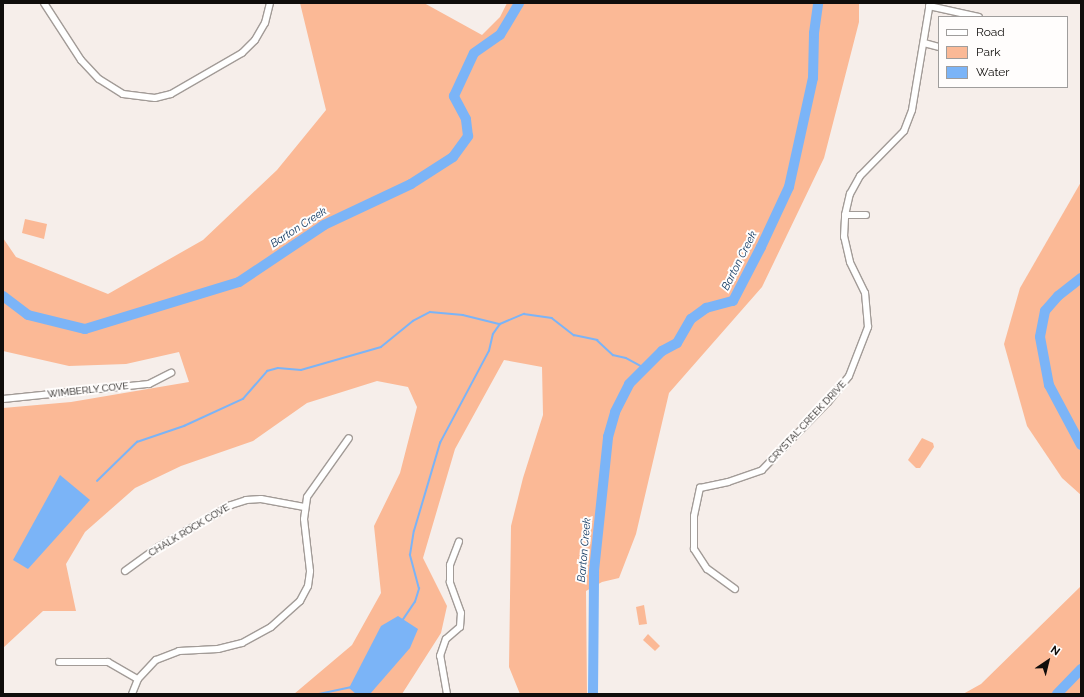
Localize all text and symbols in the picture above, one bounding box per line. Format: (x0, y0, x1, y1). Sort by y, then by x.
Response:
legend (938, 16, 1068, 88)
text: Road (976, 25, 1005, 39)
text: Park (976, 45, 1001, 59)
text: Water (976, 65, 1010, 79)
water label: Barton Creek (268, 205, 330, 251)
water label: Barton Creek (719, 229, 761, 293)
street label: CRYSTAL CREEK DRIVE (765, 378, 849, 466)
street label: WIMBERLY COVE (47, 380, 129, 400)
street label: CHALK ROCK COVE (146, 501, 232, 559)
water label: Barton Creek (576, 517, 594, 583)
north arrow (1028, 641, 1068, 681)
text: N (1048, 643, 1062, 658)

